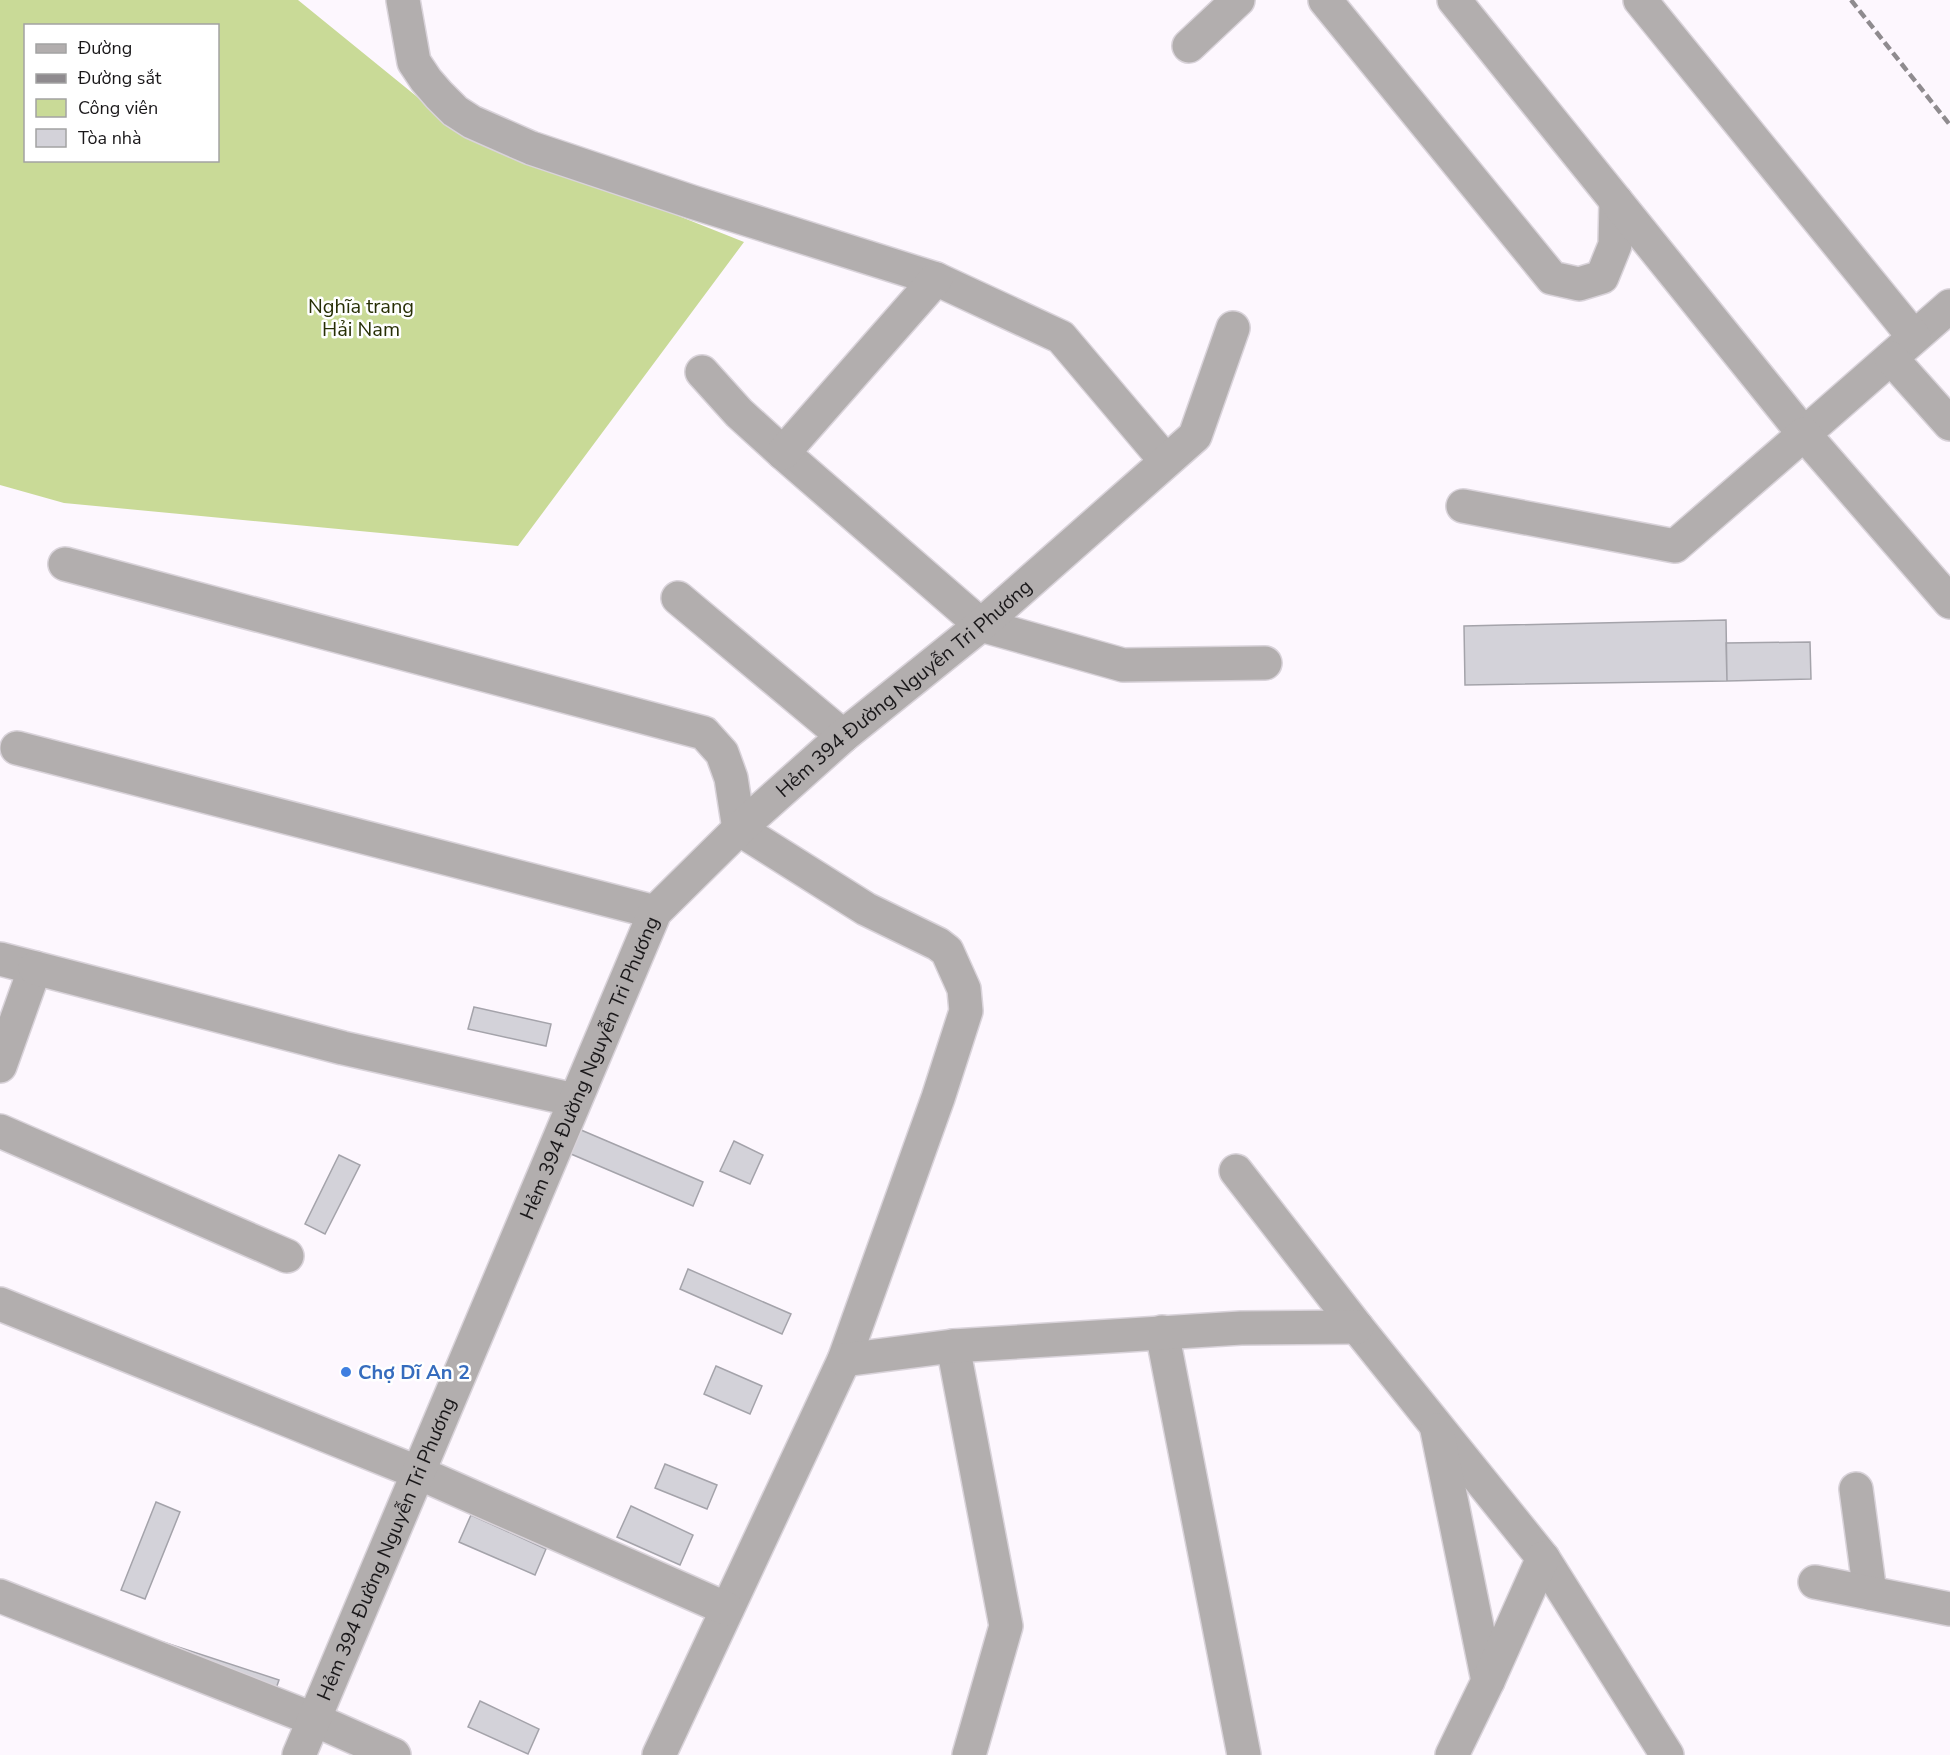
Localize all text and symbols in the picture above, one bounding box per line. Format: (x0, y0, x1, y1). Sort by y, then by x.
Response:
legend (24, 24, 219, 162)
text: Đường (77, 36, 132, 60)
text: Đường sắt (77, 66, 162, 90)
text: Công viên (78, 96, 158, 120)
text: Tòa nhà (78, 126, 142, 150)
park label: Nghĩa trang Hải Nam (308, 293, 414, 343)
street label: Hẻm 394 Đường Nguyễn Tri Phương (770, 573, 1038, 804)
street label: Hẻm 394 Đường Nguyễn Tri Phương (514, 912, 666, 1224)
place label: Chợ Dĩ An 2 (358, 1359, 470, 1386)
marker: Chợ Dĩ An 2 (339, 1365, 353, 1379)
street label: Hẻm 394 Đường Nguyễn Tri Phương (311, 1393, 463, 1705)

